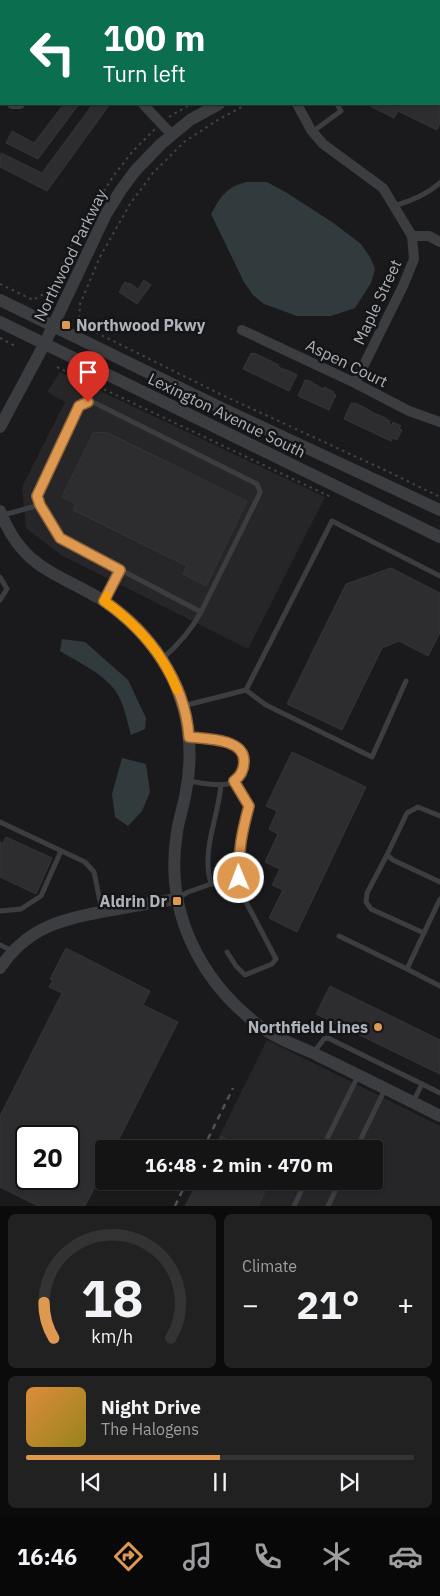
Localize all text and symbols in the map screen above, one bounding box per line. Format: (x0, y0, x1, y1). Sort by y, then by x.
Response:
text: 100 m (103, 15, 206, 61)
icon: left (20, 20, 85, 85)
text: Turn left (103, 59, 186, 88)
street label: Northwood Parkway (29, 185, 111, 325)
street label: Maple Street (349, 256, 405, 348)
place label: Northwood Pkwy (76, 315, 206, 335)
marker: Northwood Pkwy (60, 319, 72, 331)
street label: Aspen Court (303, 335, 391, 391)
pin (67, 351, 109, 402)
icon: arrive (74, 358, 102, 386)
street label: Lexington Avenue South (145, 368, 309, 462)
position arrow (212, 851, 264, 903)
place label: Aldrin Dr (99, 891, 168, 911)
marker: Aldrin Dr (171, 895, 183, 907)
place label: Northfield Lines (248, 1017, 368, 1037)
marker: Northfield Lines (372, 1021, 384, 1033)
speed limit sign: 20 (15, 1125, 80, 1190)
text: 16:48 · 2 min · 470 m (145, 1153, 333, 1177)
text: Climate (242, 1256, 297, 1276)
text: 18 (81, 1264, 143, 1331)
text: 21° (296, 1280, 360, 1329)
text: − (242, 1286, 259, 1323)
text: + (397, 1286, 414, 1323)
text: km/h (91, 1325, 133, 1348)
text: Night Drive (101, 1395, 201, 1419)
text: The Halogens (101, 1419, 199, 1439)
icon: previous (77, 1468, 105, 1496)
icon: pause (206, 1468, 234, 1496)
icon: next (335, 1468, 363, 1496)
icon: directions (111, 1539, 146, 1574)
icon: music (180, 1539, 215, 1574)
icon: phone (250, 1539, 285, 1574)
icon: climate (319, 1539, 354, 1574)
icon: car (388, 1539, 423, 1574)
text: 16:46 (17, 1542, 77, 1571)

